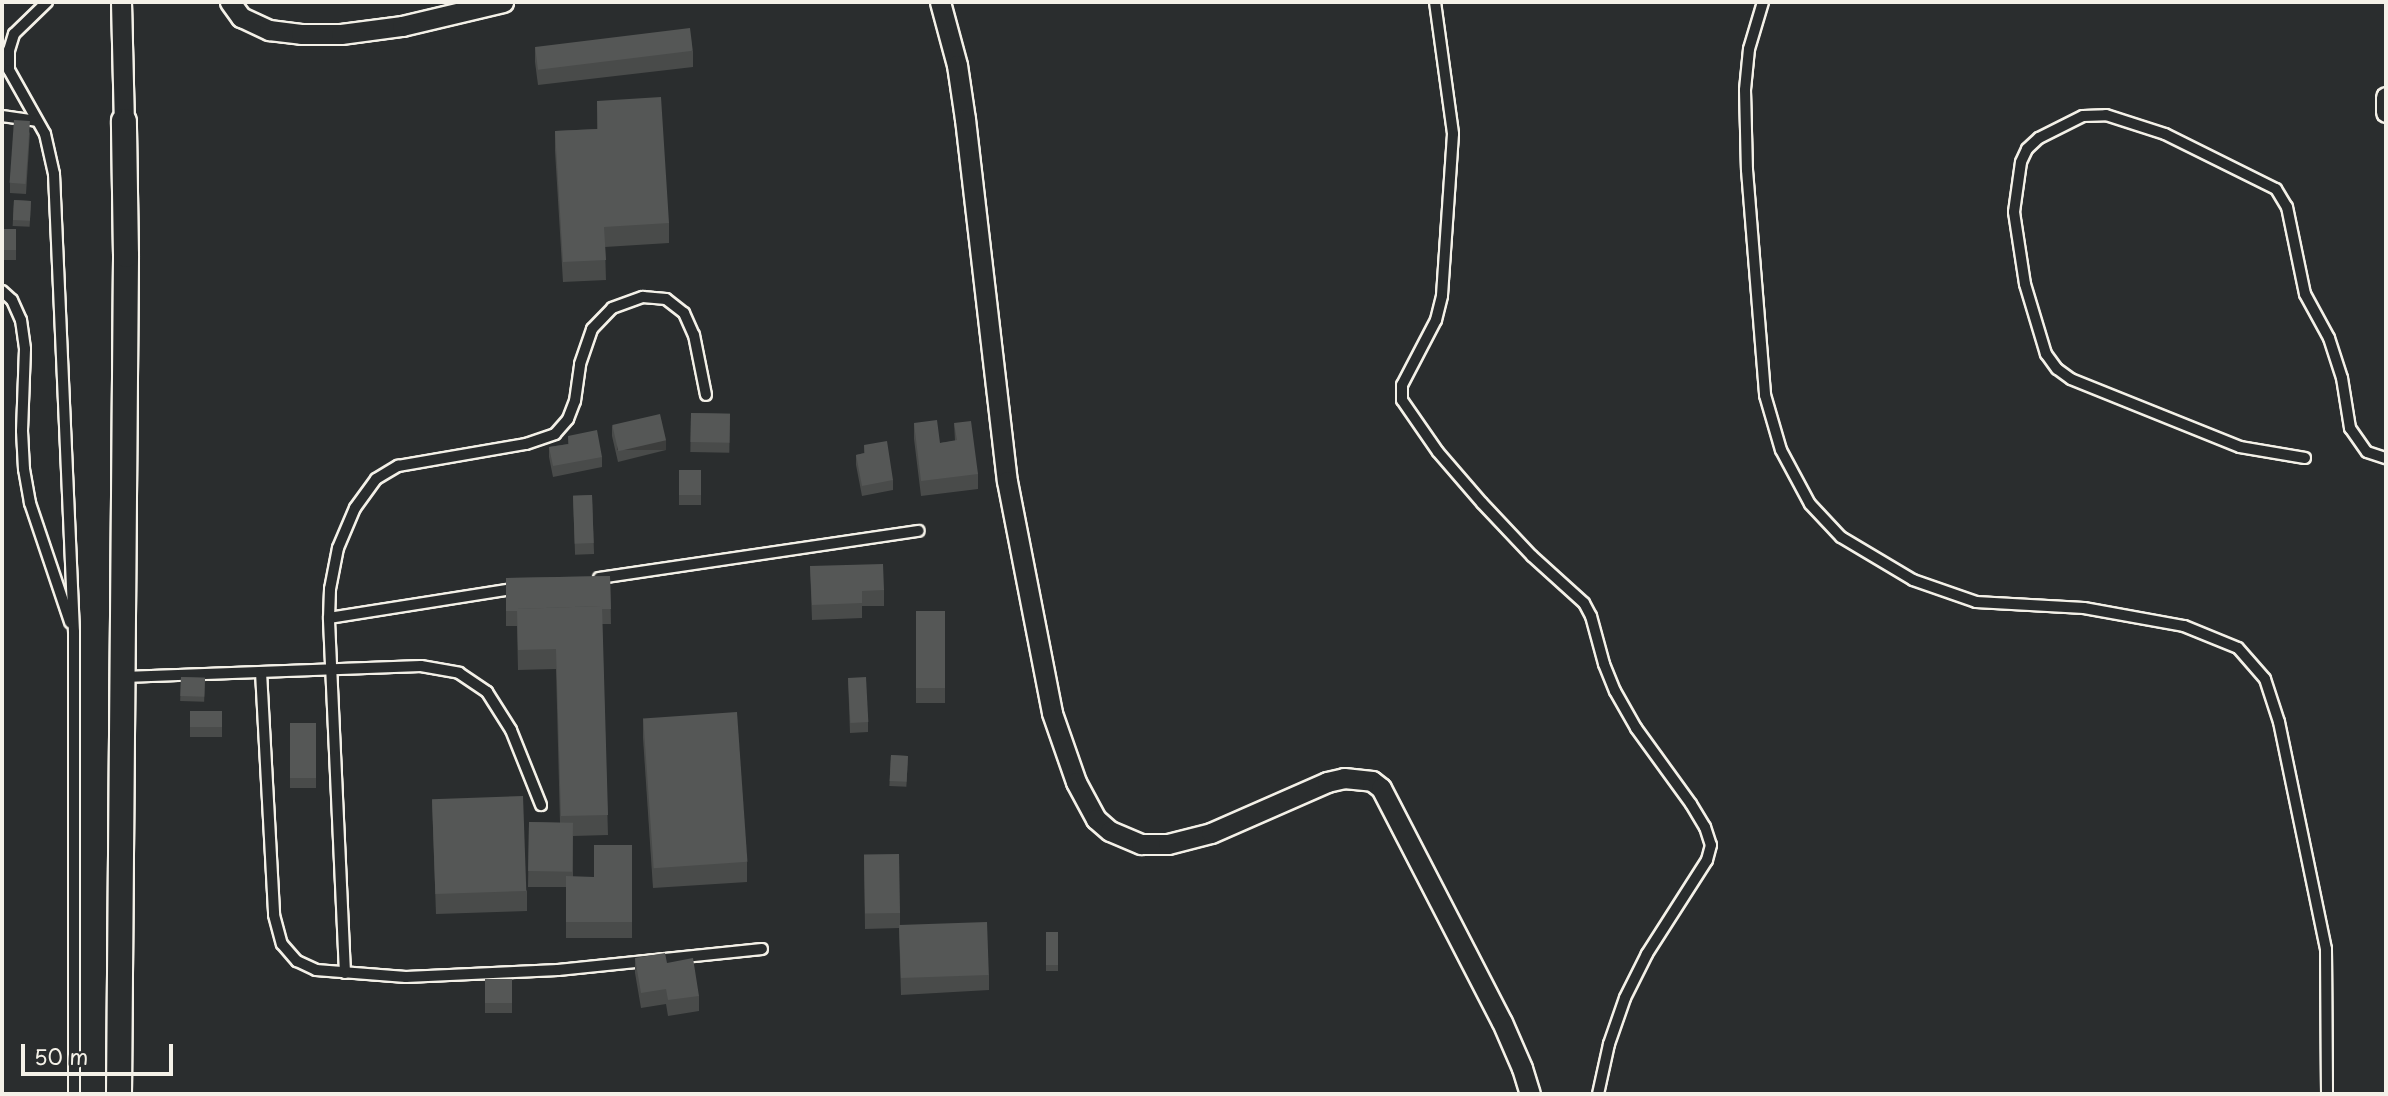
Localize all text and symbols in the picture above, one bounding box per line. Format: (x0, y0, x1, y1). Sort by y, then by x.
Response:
scale bar (24, 1030, 177, 1074)
text: 50 m (34, 1040, 88, 1072)

